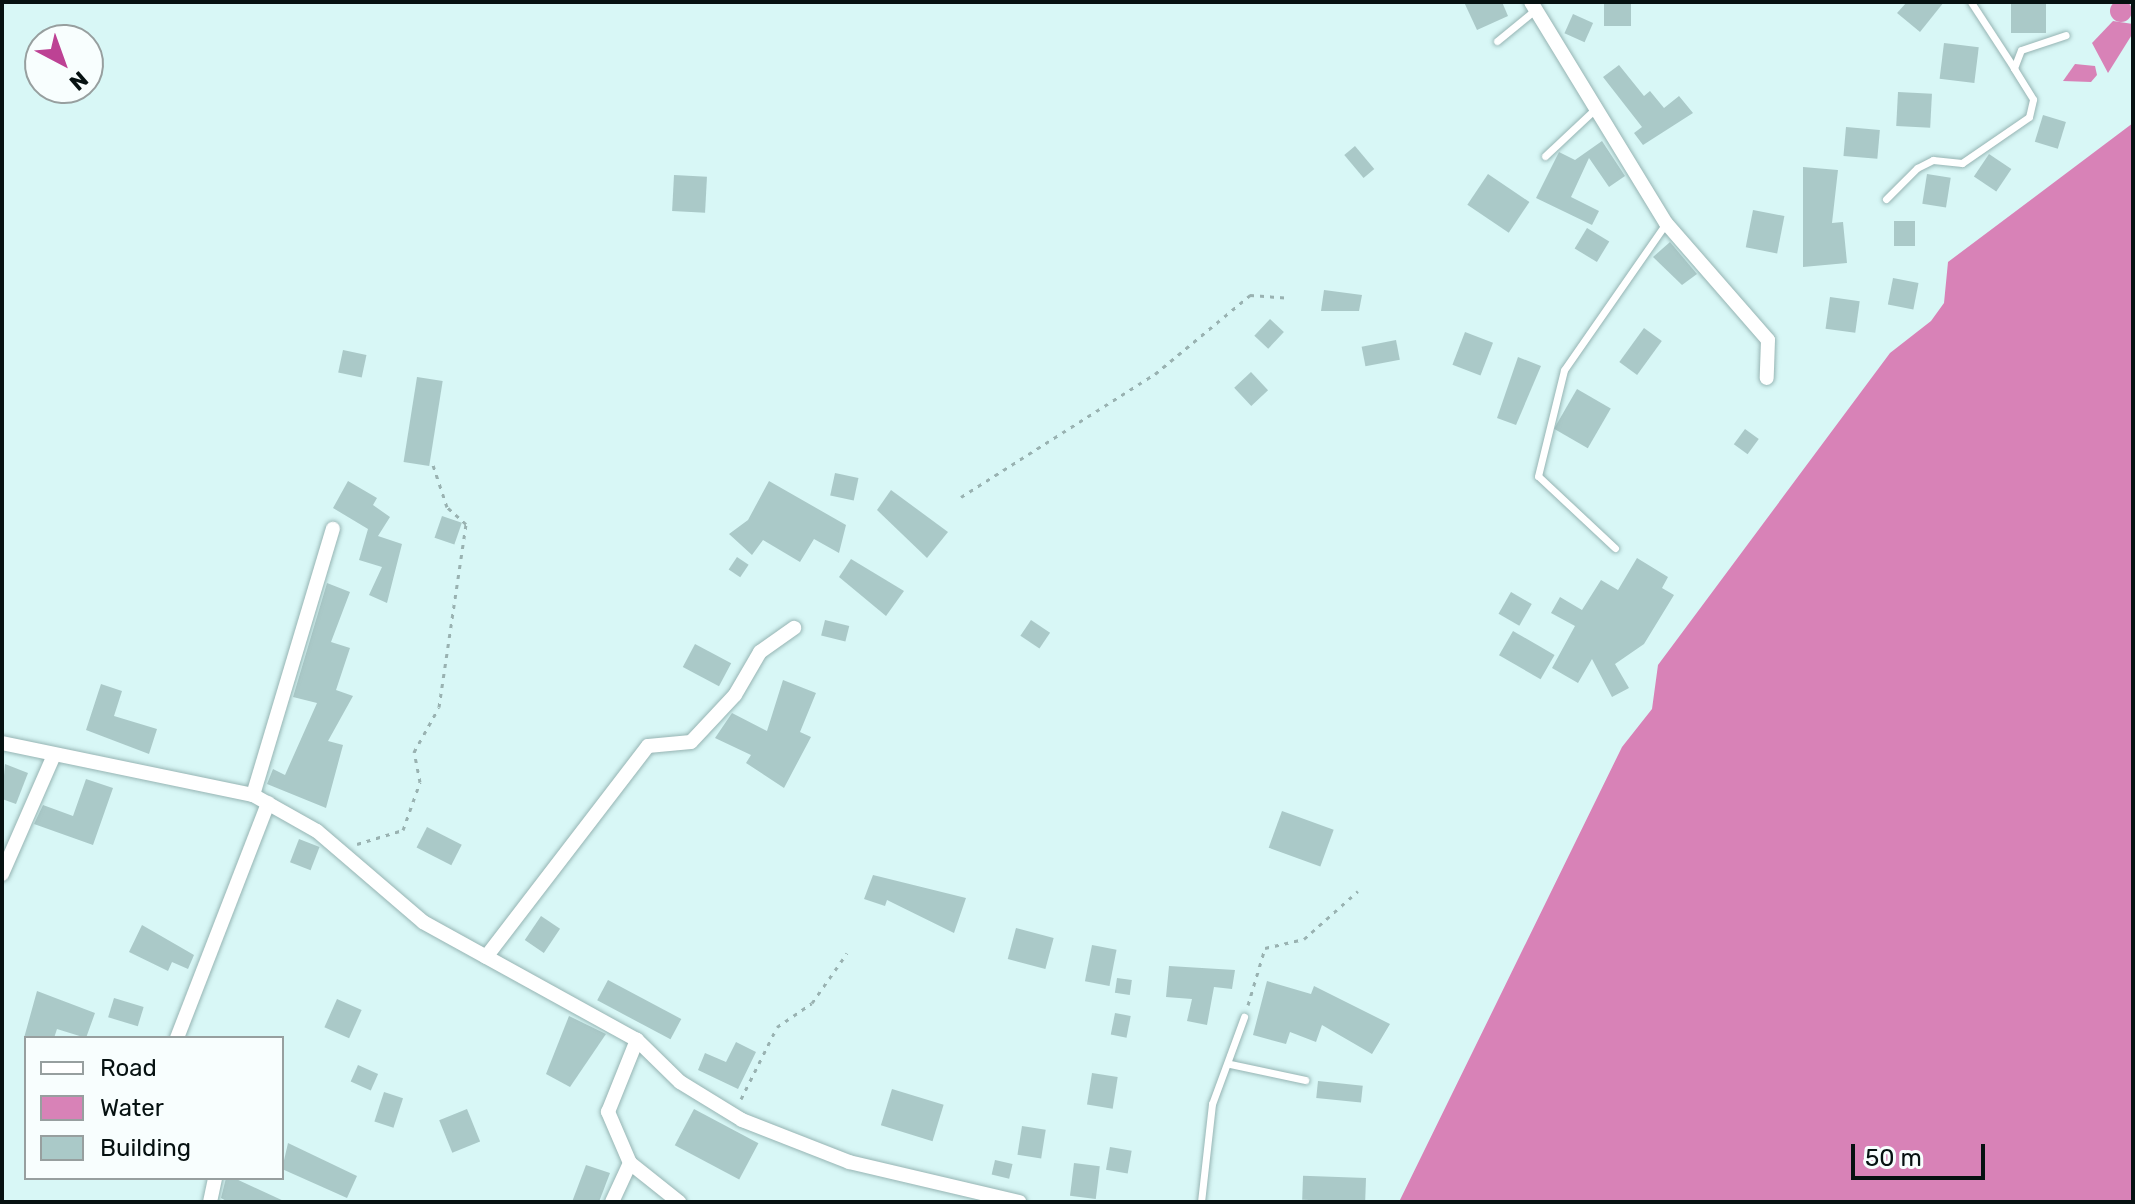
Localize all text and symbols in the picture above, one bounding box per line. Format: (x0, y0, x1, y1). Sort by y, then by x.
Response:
north arrow (24, 24, 104, 104)
text: N (64, 66, 94, 96)
legend (24, 1036, 284, 1180)
text: Road (100, 1054, 157, 1082)
text: Water (100, 1094, 164, 1122)
scale bar (1855, 1128, 1989, 1178)
text: Building (100, 1134, 191, 1162)
text: 50 m (1865, 1144, 1922, 1172)

